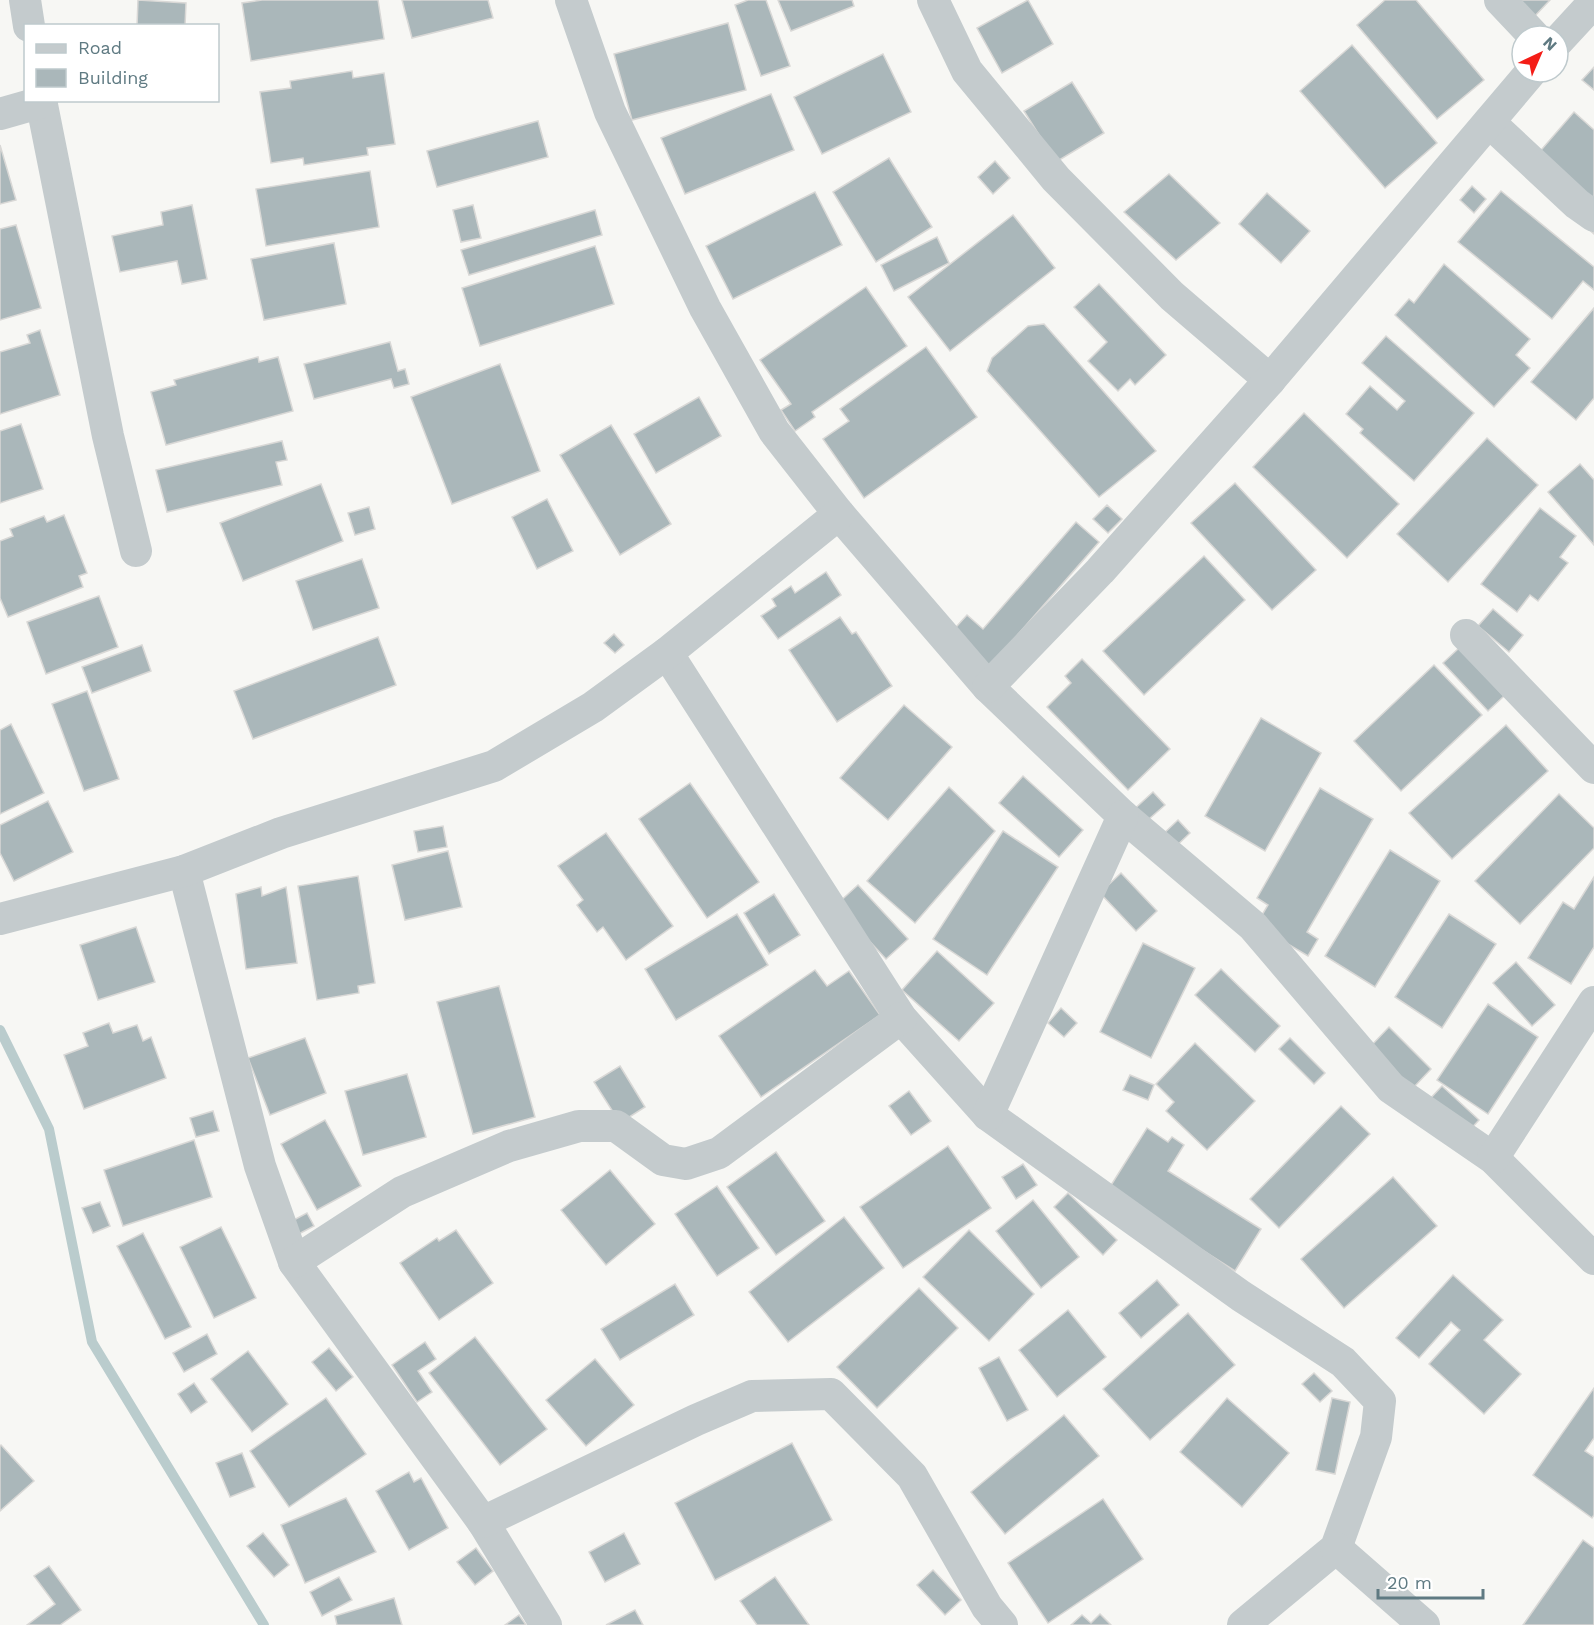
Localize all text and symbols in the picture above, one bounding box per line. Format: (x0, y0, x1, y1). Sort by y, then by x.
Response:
legend (24, 24, 219, 102)
north arrow (1510, 24, 1570, 84)
text: N (1539, 33, 1561, 55)
text: Road (78, 37, 122, 58)
text: Building (78, 67, 148, 88)
scale bar (1378, 1562, 1483, 1600)
text: 20 m (1387, 1572, 1432, 1593)

